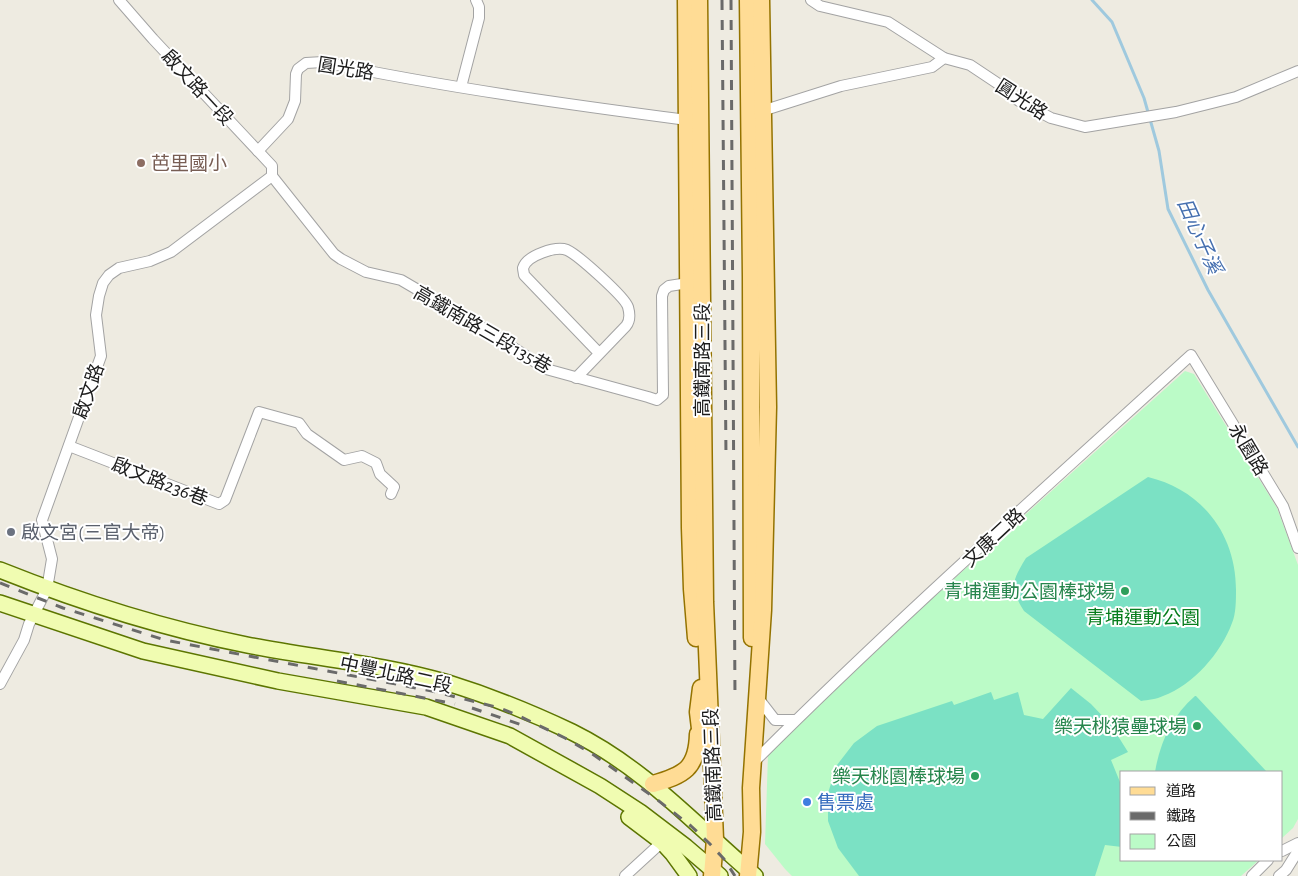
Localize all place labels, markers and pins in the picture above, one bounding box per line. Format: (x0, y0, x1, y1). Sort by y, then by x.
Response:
place label: 芭里國小 (151, 153, 227, 174)
marker: 芭里國小 (135, 157, 147, 169)
place label: 啟文宮(三官大帝) (21, 522, 165, 543)
marker: 啟文宮(三官大帝) (5, 526, 17, 538)
place label: 青埔運動公園棒球場 (944, 581, 1115, 602)
marker: 青埔運動公園棒球場 (1119, 585, 1131, 597)
place label: 樂天桃猿壘球場 (1054, 716, 1187, 737)
marker: 樂天桃猿壘球場 (1191, 720, 1203, 732)
place label: 樂天桃園棒球場 (832, 766, 965, 787)
marker: 樂天桃園棒球場 (969, 770, 981, 782)
place label: 售票處 (817, 792, 874, 813)
marker: 售票處 (801, 796, 813, 808)

